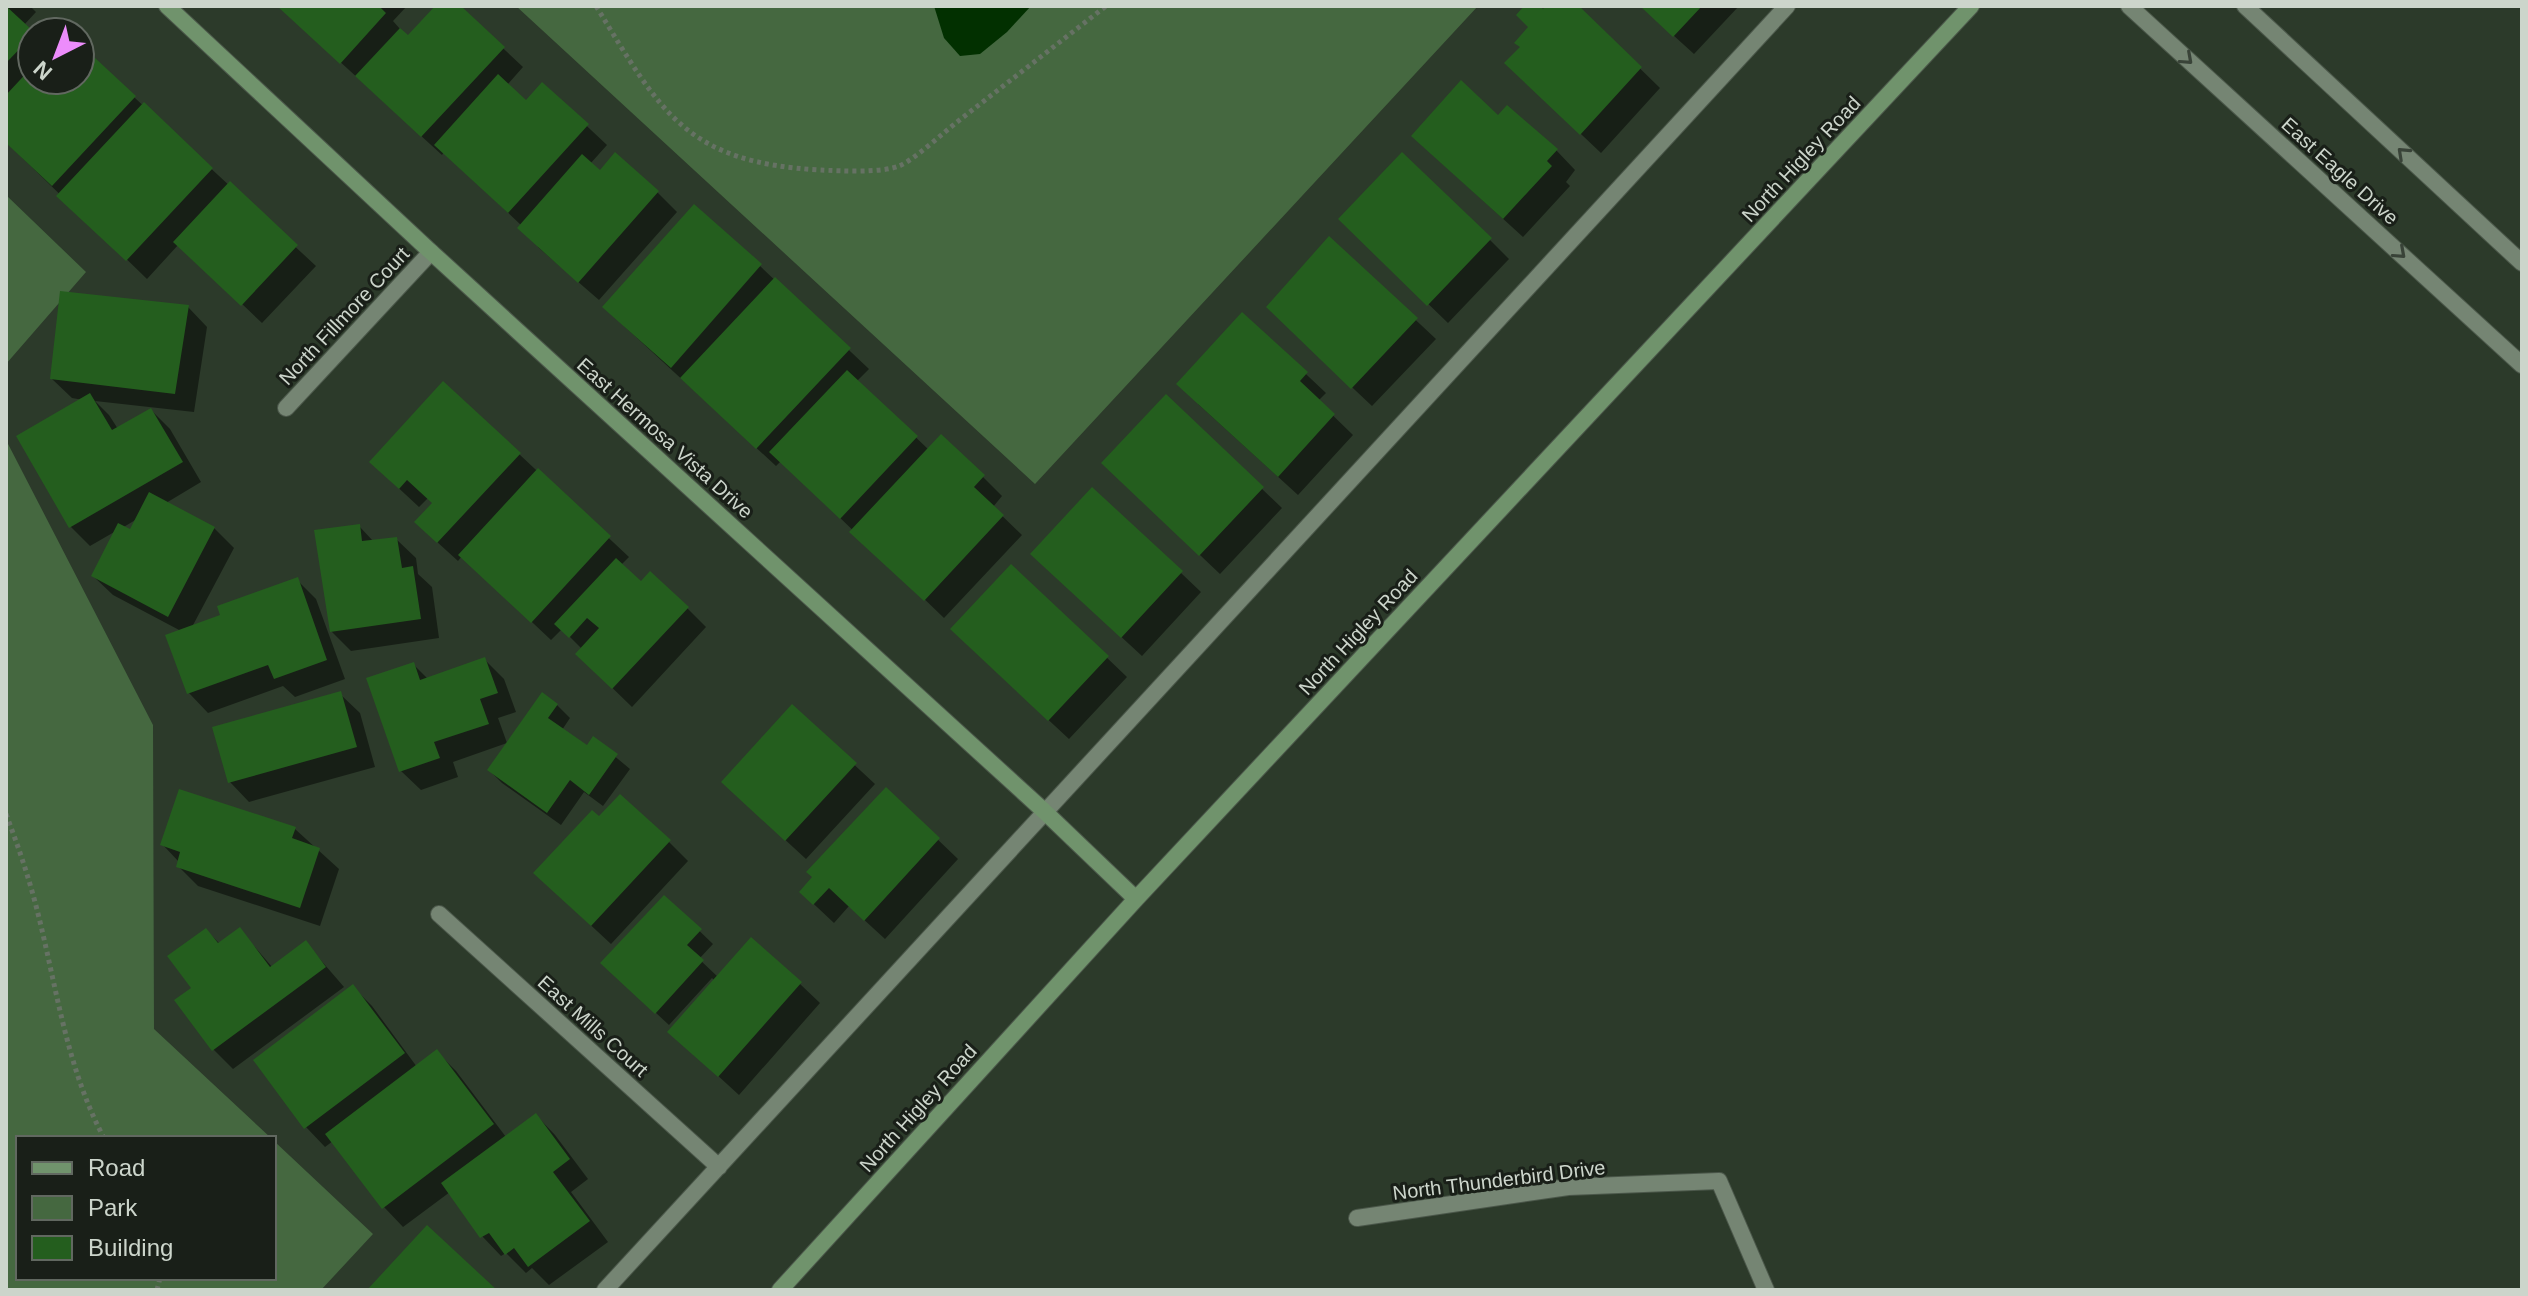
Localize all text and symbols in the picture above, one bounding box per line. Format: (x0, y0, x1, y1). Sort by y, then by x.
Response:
north arrow (16, 16, 96, 96)
one-way arrow (2178, 49, 2192, 64)
text: N (29, 56, 57, 85)
street label: North Higley Road (1737, 92, 1865, 226)
street label: East Eagle Drive (2277, 113, 2403, 229)
one-way arrow (2398, 149, 2413, 163)
street label: North Fillmore Court (275, 242, 414, 389)
one-way arrow (2390, 243, 2405, 257)
street label: East Hermosa Vista Drive (573, 353, 757, 523)
street label: North Higley Road (1294, 565, 1422, 699)
street label: East Mills Court (534, 971, 653, 1081)
street label: North Higley Road (855, 1040, 981, 1176)
legend (16, 1136, 276, 1280)
text: Road (88, 1154, 145, 1181)
street label: North Thunderbird Drive (1391, 1156, 1607, 1204)
text: Park (88, 1194, 138, 1221)
text: Building (88, 1234, 173, 1261)

